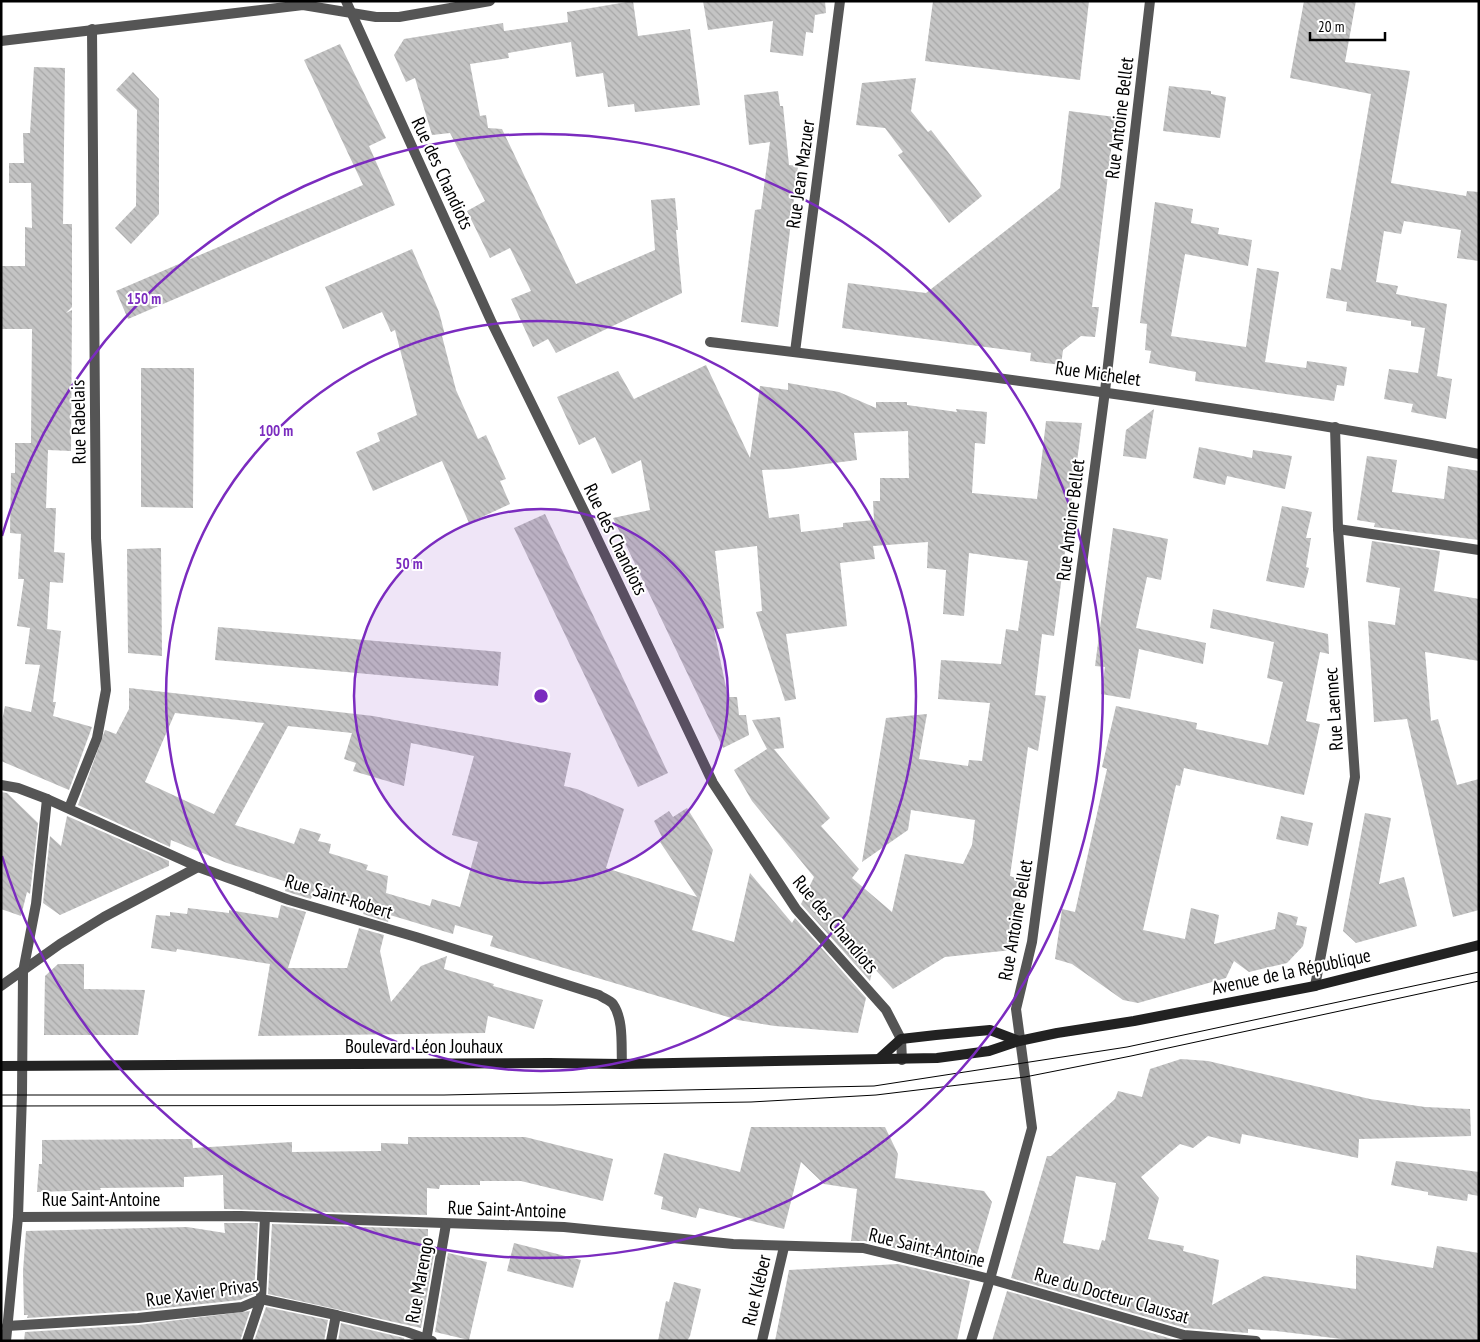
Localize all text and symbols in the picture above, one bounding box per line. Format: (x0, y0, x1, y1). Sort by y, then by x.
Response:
scale bar (1310, 10, 1385, 42)
text: 20 m (1318, 17, 1344, 36)
street label: Rue Antoine Bellet (1100, 55, 1138, 180)
street label: Rue des Chandiots (407, 113, 479, 233)
street label: Rue Jean Mazuer (780, 117, 820, 230)
text: 150 m (127, 289, 161, 308)
street label: Rue Michelet (1054, 355, 1143, 391)
street label: Rue Rabelais (65, 379, 91, 465)
text: 100 m (259, 421, 293, 440)
street label: Rue Antoine Bellet (1051, 457, 1089, 582)
street label: Rue des Chandiots (579, 479, 653, 599)
text: 50 m (395, 554, 423, 573)
street label: Rue Laennec (1318, 666, 1348, 751)
centre of rings (532, 687, 550, 705)
street label: Rue Antoine Bellet (993, 857, 1038, 982)
street label: Rue Saint-Robert (282, 868, 396, 924)
street label: Rue des Chandiots (788, 870, 884, 978)
street label: Avenue de la République (1209, 942, 1373, 1000)
street label: Boulevard Léon Jouhaux (345, 1034, 503, 1058)
street label: Rue Saint-Antoine (42, 1187, 160, 1211)
street label: Rue Saint-Antoine (447, 1195, 567, 1223)
street label: Rue Saint-Antoine (867, 1222, 988, 1272)
street label: Rue Marengo (400, 1235, 438, 1325)
street label: Rue Kléber (736, 1251, 776, 1328)
street label: Rue du Docteur Claussat (1032, 1261, 1193, 1329)
street label: Rue Xavier Privas (144, 1272, 260, 1312)

